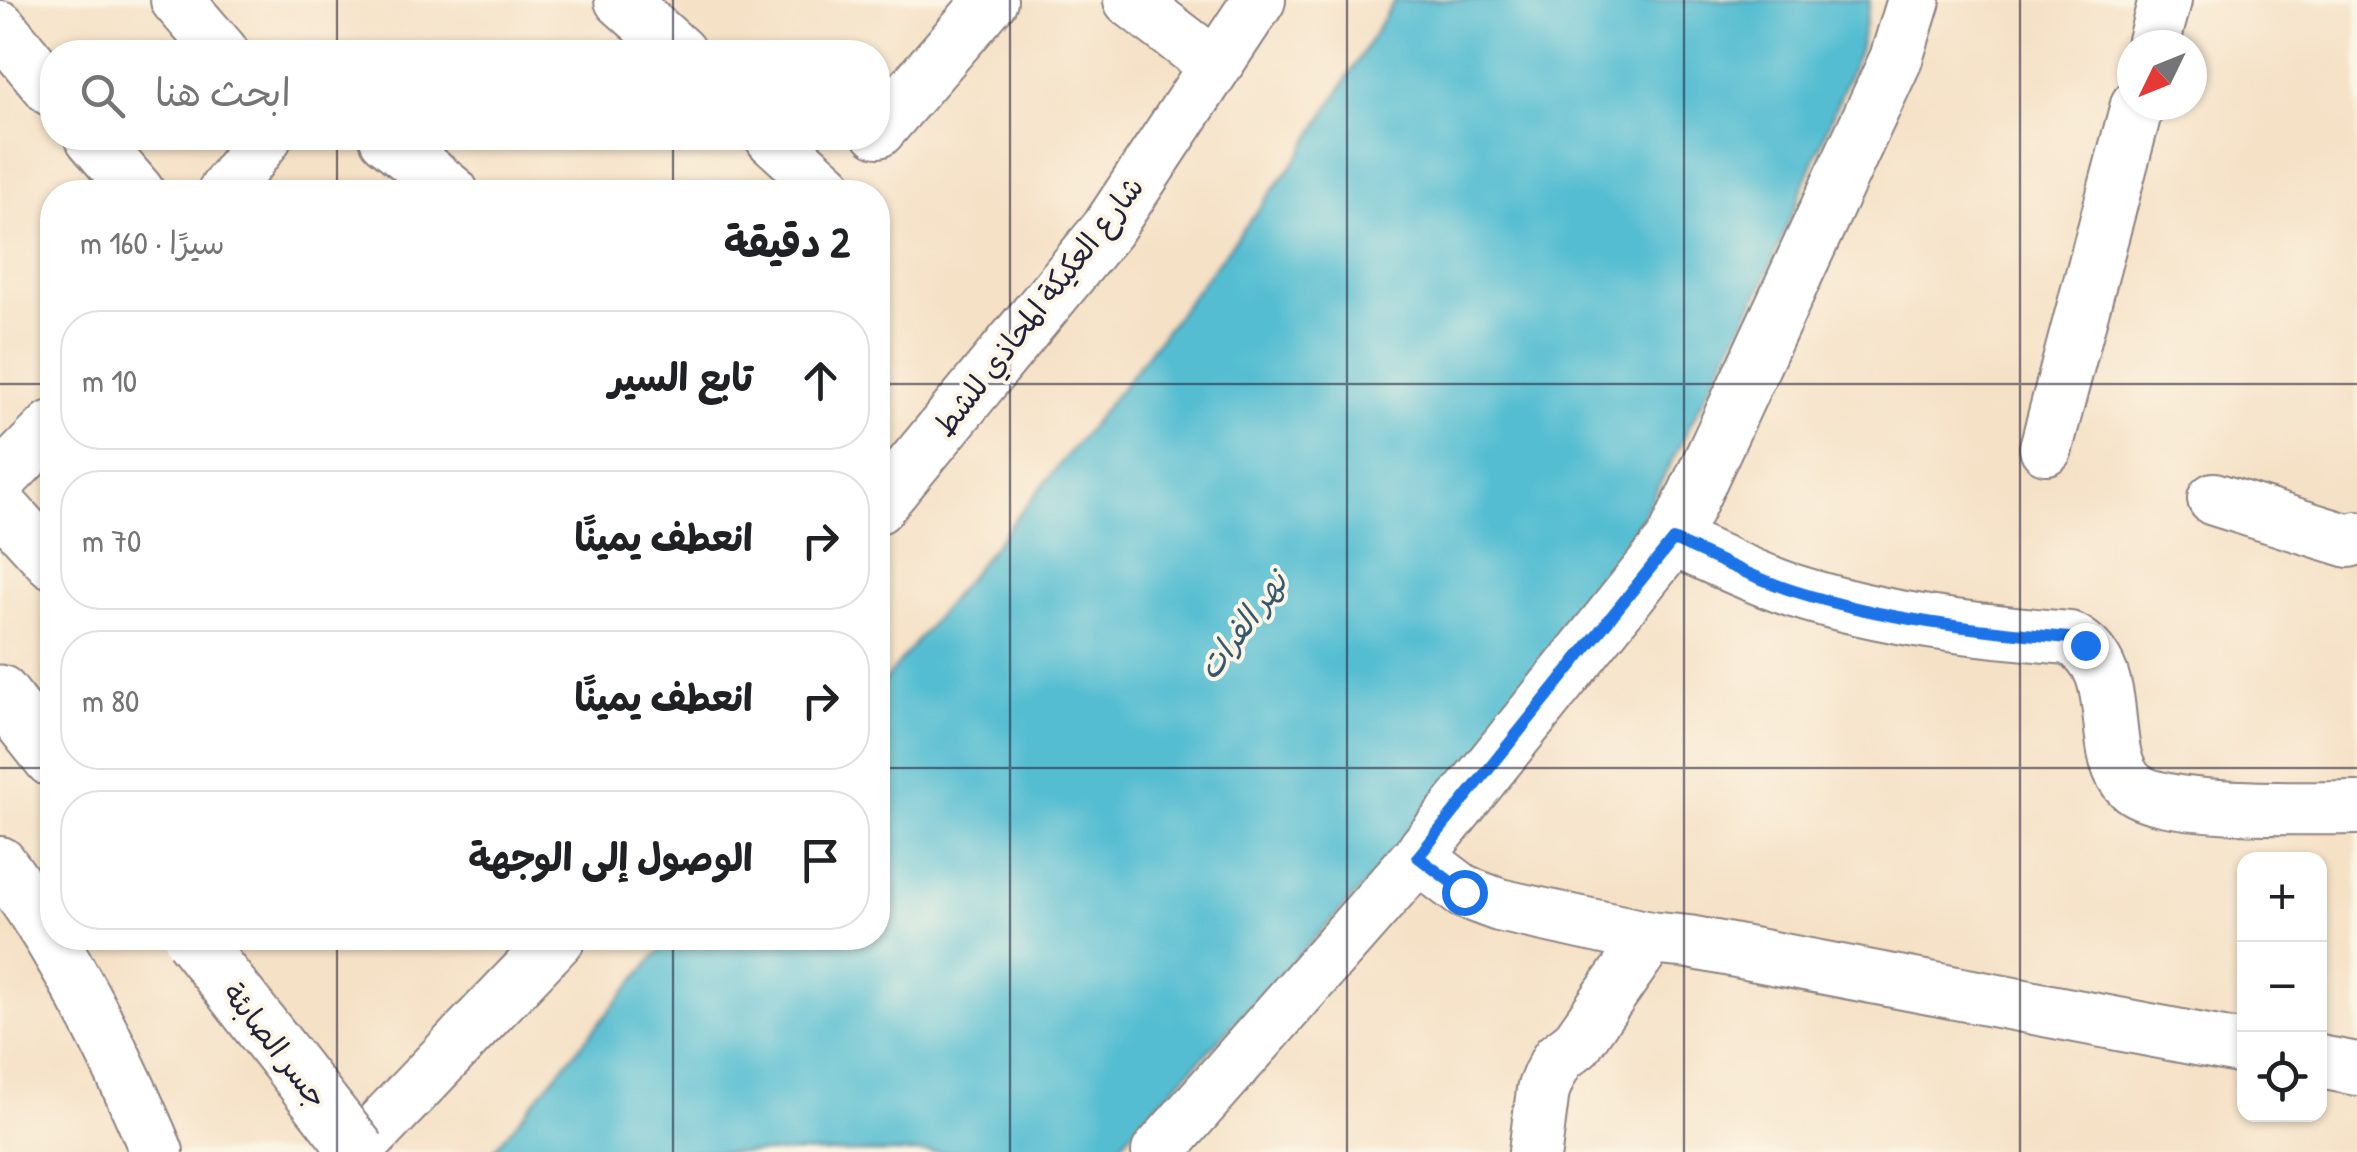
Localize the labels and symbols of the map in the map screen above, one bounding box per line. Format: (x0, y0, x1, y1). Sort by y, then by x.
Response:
north arrow (2117, 30, 2207, 120)
street label: شارع العكيكة المحاذي للشط (924, 168, 1154, 446)
water label: نهر الفرات (1187, 559, 1299, 688)
route end (2063, 623, 2109, 669)
route start (1442, 870, 1488, 916)
street label: جسر الصابئة (214, 974, 338, 1116)

